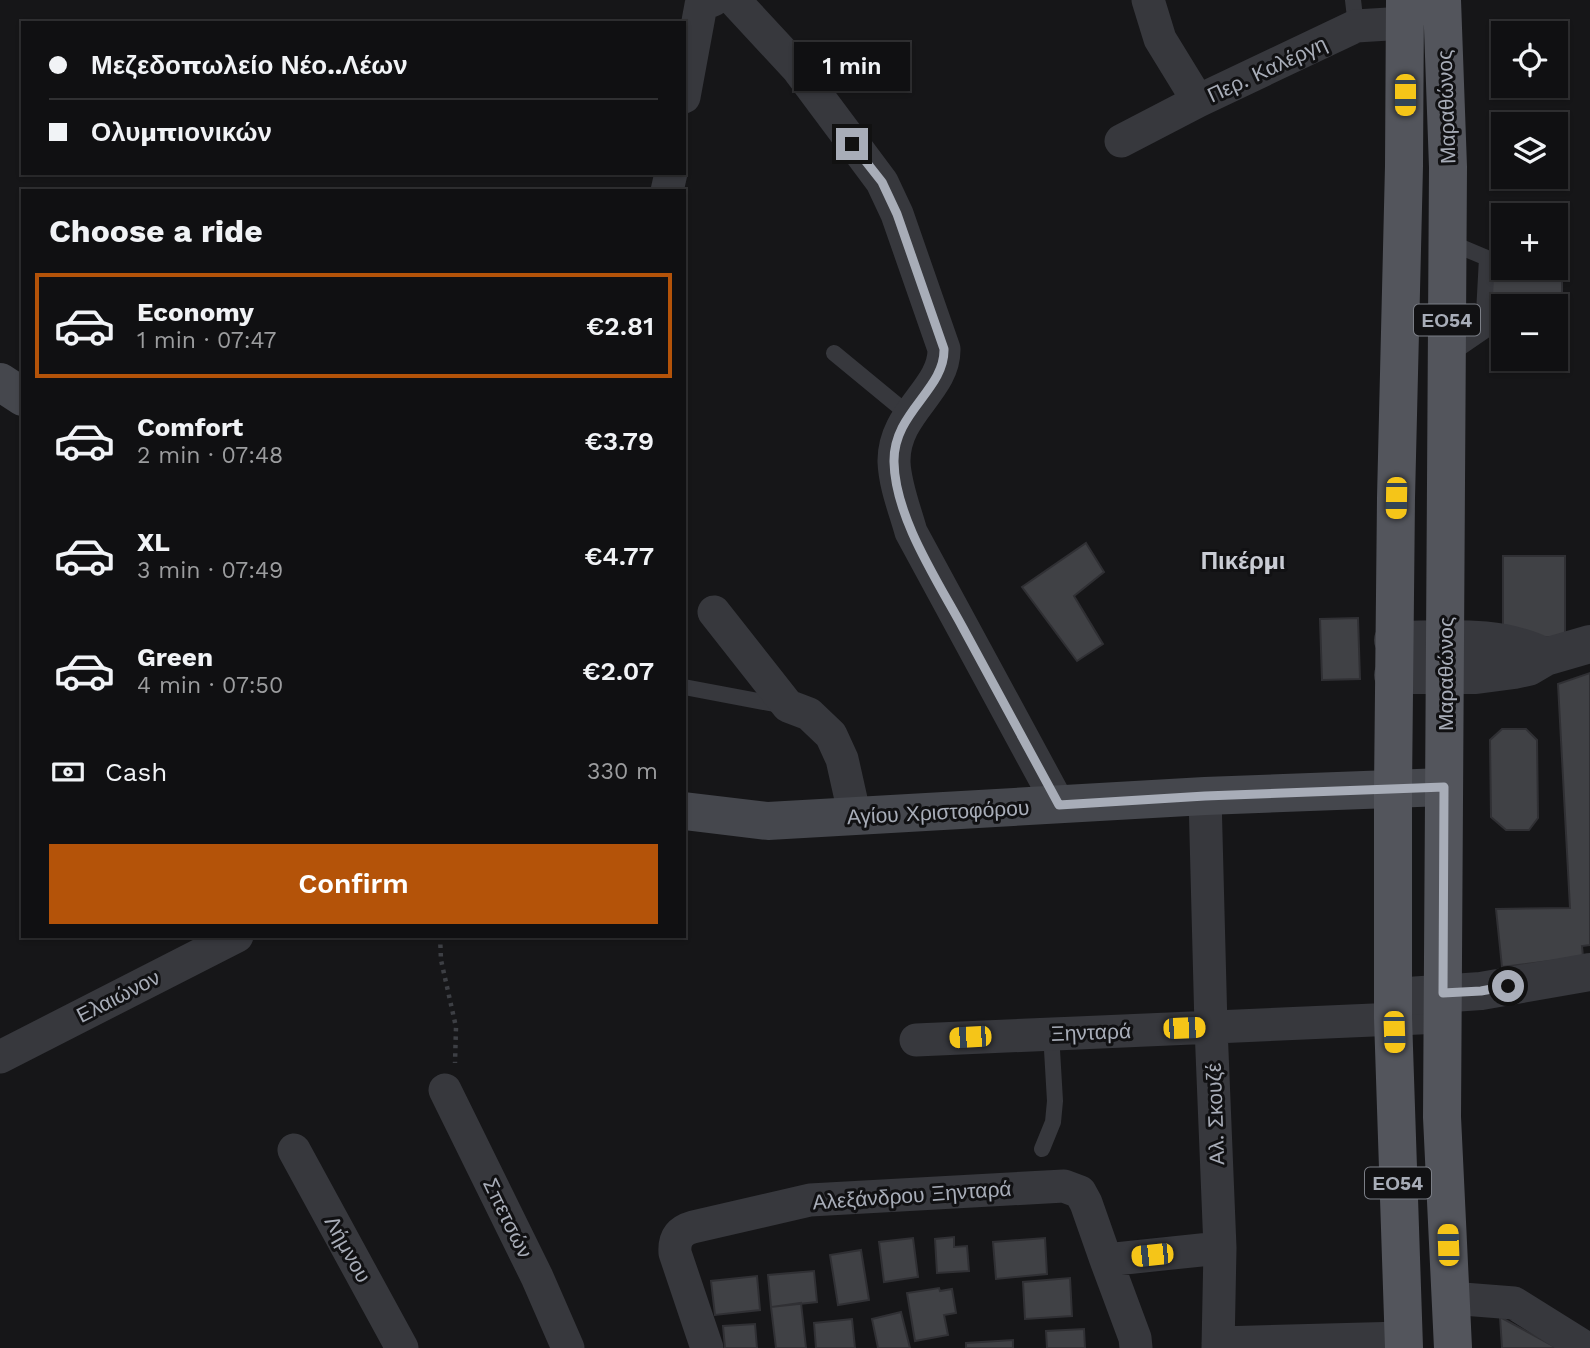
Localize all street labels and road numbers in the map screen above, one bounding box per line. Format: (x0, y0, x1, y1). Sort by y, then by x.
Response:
street label: Περ. Καλέργη (1203, 30, 1331, 108)
street label: Μαραθώνος (1432, 50, 1460, 164)
road number: ΕΟ54 (1414, 304, 1480, 336)
street label: Μαραθώνος (1433, 617, 1458, 731)
street label: Αγίου Χριστοφόρου (846, 795, 1030, 829)
street label: Ελαιώνον (72, 964, 164, 1028)
street label: Ξηνταρά (1051, 1018, 1131, 1046)
street label: Αλ. Σκουζέ (1201, 1062, 1229, 1166)
road number: ΕΟ54 (1365, 1168, 1431, 1198)
street label: Σπετσών (478, 1174, 538, 1262)
street label: Αλεξάνδρου Ξηνταρά (812, 1176, 1012, 1214)
street label: Λήμνου (320, 1211, 376, 1287)

